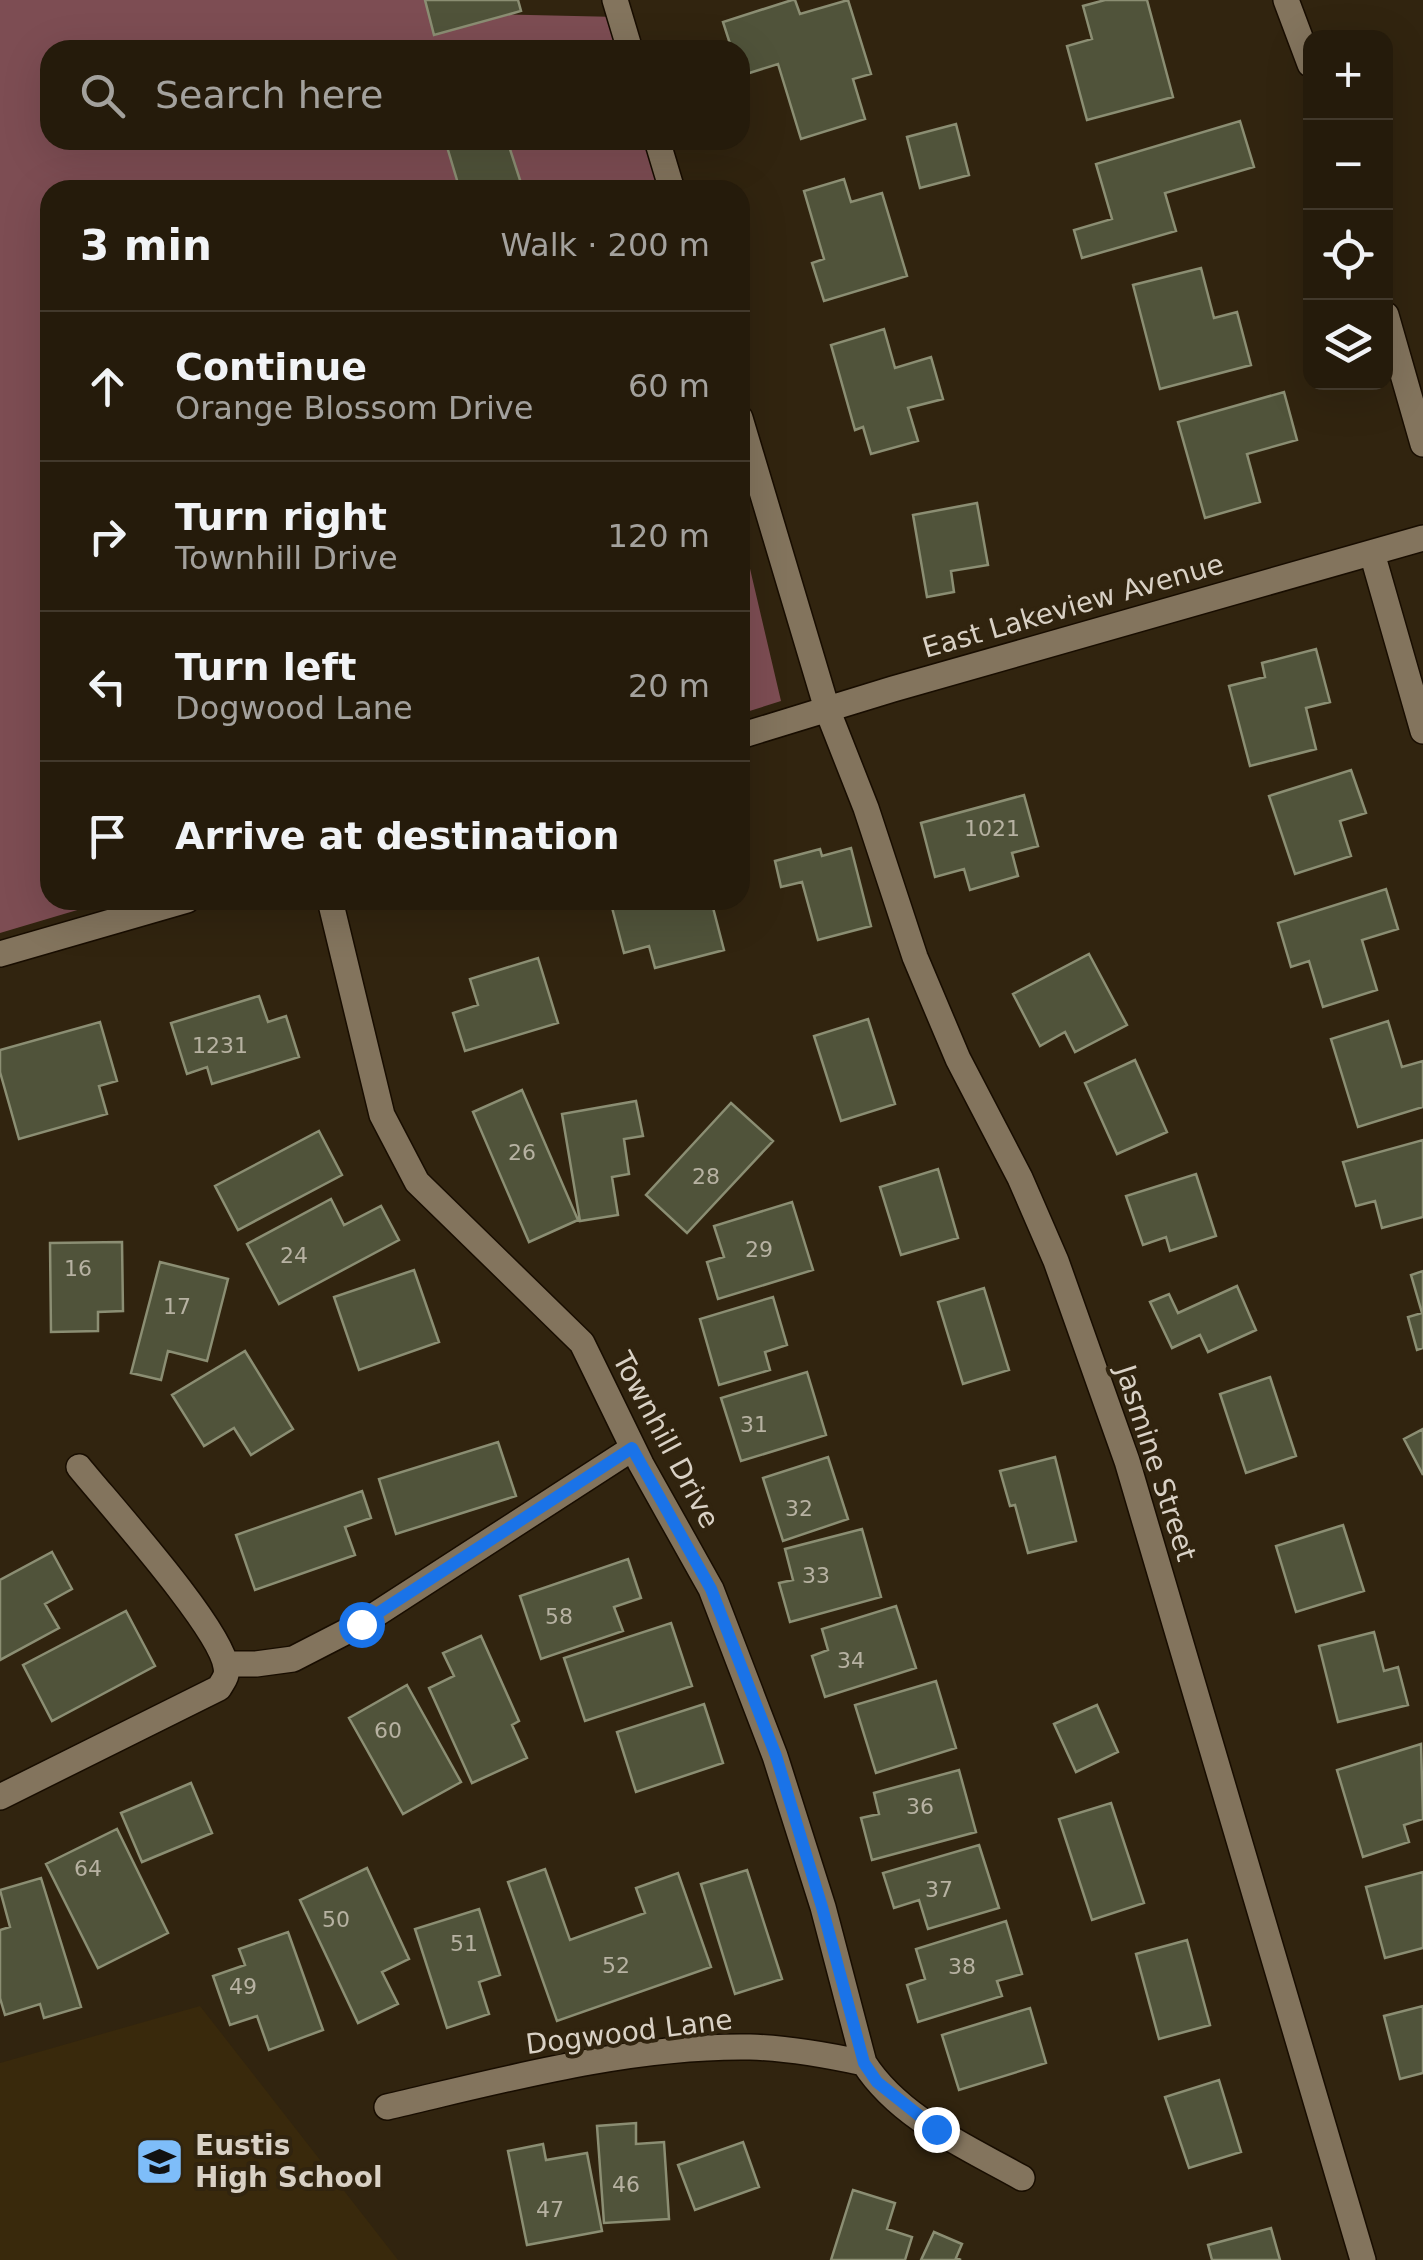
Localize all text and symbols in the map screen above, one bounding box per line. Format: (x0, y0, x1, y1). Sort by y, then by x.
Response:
map controls (1303, 30, 1393, 390)
button: + (1303, 30, 1393, 120)
search box (40, 40, 750, 150)
icon: search (75, 68, 130, 123)
text: Search here (155, 73, 383, 117)
button: − (1303, 120, 1393, 210)
button: locate (1303, 210, 1393, 300)
text: 3 min (80, 221, 212, 270)
text: Walk · 200 m (500, 226, 710, 264)
button: layers (1303, 300, 1393, 390)
text: Continue (175, 345, 367, 389)
icon: ahead (80, 359, 135, 414)
text: 60 m (628, 367, 710, 405)
text: Orange Blossom Drive (175, 389, 533, 427)
text: Turn right (175, 495, 387, 539)
icon: right (80, 509, 135, 564)
text: 120 m (608, 517, 710, 555)
text: Townhill Drive (175, 539, 398, 577)
street label: East Lakeview Avenue (919, 547, 1227, 665)
text: Turn left (175, 645, 356, 689)
icon: left (80, 659, 135, 714)
text: 20 m (628, 667, 710, 705)
text: Dogwood Lane (175, 689, 413, 727)
icon: arrive (80, 809, 135, 864)
text: Arrive at destination (175, 814, 620, 858)
house number: 1021 (964, 816, 1020, 841)
house number: 1231 (192, 1033, 248, 1058)
house number: 26 (508, 1140, 536, 1165)
house number: 28 (692, 1164, 720, 1189)
house number: 29 (745, 1237, 773, 1262)
house number: 24 (280, 1243, 308, 1268)
house number: 16 (64, 1256, 92, 1281)
house number: 17 (163, 1294, 191, 1319)
street label: Townhill Drive (605, 1345, 726, 1534)
street label: Jasmine Street (1108, 1359, 1203, 1565)
house number: 31 (740, 1412, 768, 1437)
house number: 32 (785, 1496, 813, 1521)
house number: 33 (802, 1563, 830, 1588)
route start (339, 1602, 385, 1648)
house number: 58 (545, 1604, 573, 1629)
house number: 34 (837, 1648, 865, 1673)
house number: 60 (374, 1718, 402, 1743)
house number: 36 (906, 1794, 934, 1819)
house number: 64 (74, 1856, 102, 1881)
house number: 37 (925, 1877, 953, 1902)
house number: 50 (322, 1907, 350, 1932)
house number: 51 (450, 1931, 478, 1956)
house number: 52 (602, 1953, 630, 1978)
house number: 38 (948, 1954, 976, 1979)
house number: 49 (229, 1974, 257, 1999)
street label: Dogwood Lane (524, 2003, 734, 2061)
route end (914, 2107, 960, 2153)
place label: Eustis High School (195, 2129, 383, 2194)
school or university icon: Eustis High School (134, 2135, 186, 2187)
house number: 46 (612, 2172, 640, 2197)
house number: 47 (536, 2197, 564, 2222)

